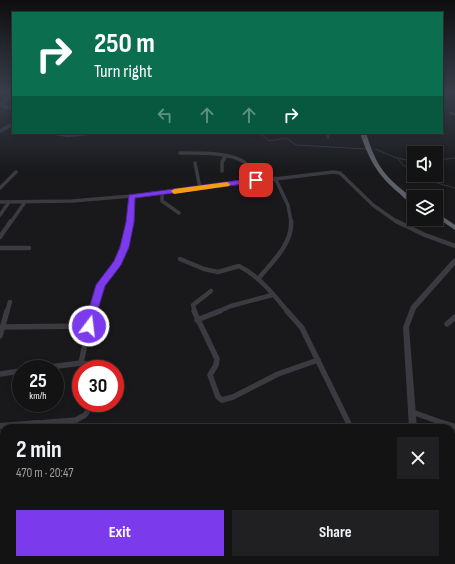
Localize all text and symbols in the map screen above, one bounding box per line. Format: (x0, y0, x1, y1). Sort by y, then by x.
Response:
text: 250 m (94, 27, 155, 60)
icon: right (28, 28, 80, 80)
text: Turn right (94, 61, 152, 82)
icon: left (154, 104, 176, 126)
icon: ahead (196, 104, 218, 126)
icon: ahead (238, 104, 260, 126)
icon: right (280, 104, 302, 126)
map controls (407, 146, 443, 226)
button: sound (407, 146, 443, 182)
pin (239, 163, 273, 197)
icon: arrive (245, 169, 267, 191)
button: layers (407, 190, 443, 226)
position arrow (68, 305, 110, 347)
speed limit sign: 30 (72, 360, 124, 412)
text: 25 (29, 369, 47, 393)
text: km/h (29, 390, 47, 402)
text: 2 min (16, 435, 62, 464)
button: close (397, 437, 439, 479)
text: 470 m · 20:47 (16, 465, 73, 481)
button: Exit (16, 510, 224, 556)
button: Share (232, 510, 439, 556)

